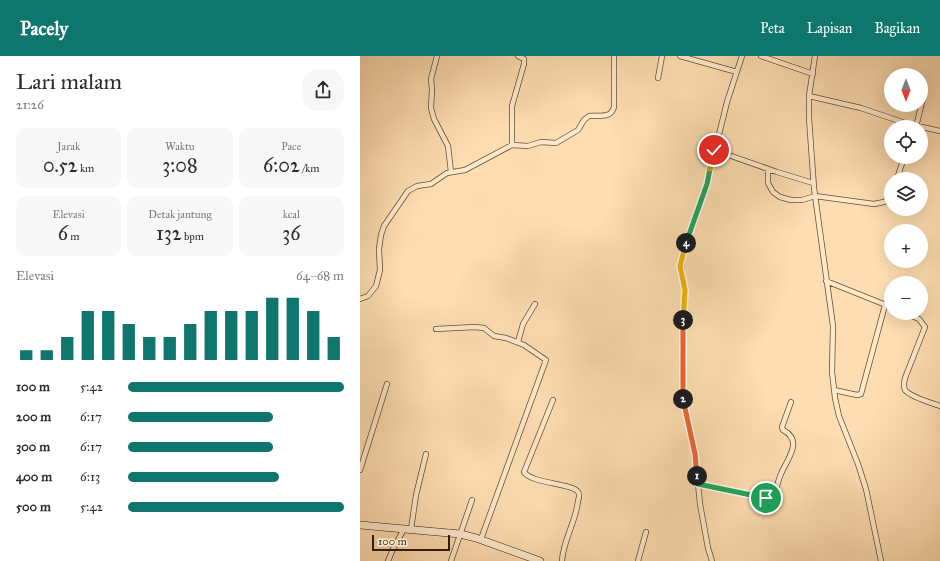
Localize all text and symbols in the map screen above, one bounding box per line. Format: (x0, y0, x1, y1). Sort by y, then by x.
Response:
text: Pacely (20, 17, 68, 40)
text: Peta (760, 20, 785, 37)
text: Lapisan (807, 20, 852, 37)
text: Bagikan (874, 20, 920, 37)
text: Lari malam (16, 68, 122, 95)
north arrow (884, 68, 928, 112)
map controls (884, 68, 928, 320)
button: share (302, 69, 344, 111)
text: 21:26 (16, 97, 44, 113)
button: locate (884, 120, 928, 164)
pin (697, 133, 731, 167)
icon: check (703, 139, 725, 161)
text: Jarak (57, 140, 80, 153)
text: Waktu (165, 140, 195, 153)
text: Pace (281, 140, 301, 153)
text: 0.52 (43, 153, 78, 177)
text: 3:08 (162, 153, 198, 177)
text: 6:02 (263, 153, 300, 177)
text: km (78, 162, 94, 175)
text: /km (300, 162, 320, 175)
button: layers (884, 172, 928, 216)
text: Elevasi (53, 208, 85, 221)
text: Detak jantung (148, 208, 212, 221)
text: kcal (283, 208, 300, 221)
text: 6 (58, 221, 68, 245)
text: 132 (156, 221, 182, 245)
text: 36 (282, 221, 300, 245)
button: + (884, 224, 928, 268)
text: m (68, 230, 80, 243)
text: bpm (182, 230, 204, 243)
pin: 4 (676, 233, 696, 253)
text: 4 (683, 236, 689, 249)
text: Elevasi (16, 268, 54, 284)
text: 64–68 m (296, 268, 344, 284)
button: − (884, 276, 928, 320)
pin: 3 (673, 310, 693, 330)
text: 3 (681, 313, 685, 326)
text: 100 m (16, 379, 50, 395)
text: 5:42 (80, 379, 103, 395)
pin: 2 (673, 389, 693, 409)
text: 2 (680, 392, 686, 405)
text: 200 m (16, 409, 51, 425)
text: 6:17 (80, 409, 102, 425)
text: 300 m (16, 439, 50, 455)
text: 6:17 (80, 439, 102, 455)
pin: 1 (687, 466, 707, 486)
text: 400 m (16, 469, 52, 485)
text: 6:13 (80, 469, 100, 485)
text: 1 (695, 469, 699, 482)
pin (749, 481, 783, 515)
icon: arrive (755, 487, 777, 509)
text: 500 m (16, 499, 51, 515)
text: 5:42 (80, 499, 103, 515)
scale bar (372, 533, 450, 552)
text: 100 m (378, 535, 407, 548)

